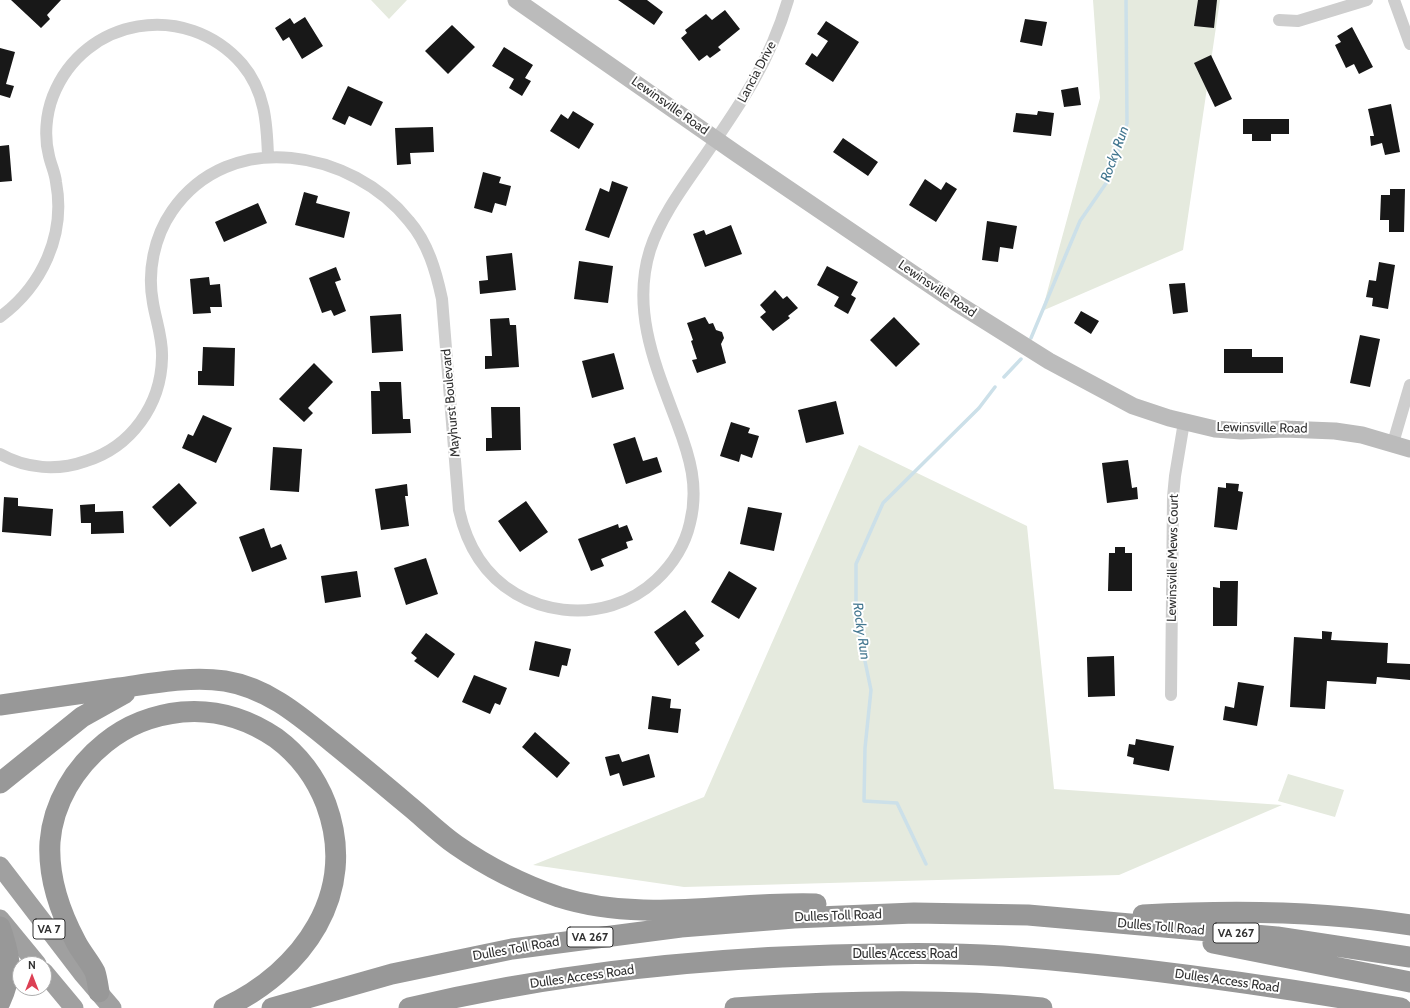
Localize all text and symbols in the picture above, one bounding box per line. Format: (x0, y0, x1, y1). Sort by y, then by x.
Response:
street label: Lancia Drive (734, 39, 780, 105)
street label: Lewinsville Road (628, 74, 712, 138)
water label: Rocky Run (1097, 124, 1133, 184)
street label: Lewinsville Road (895, 257, 979, 321)
street label: Mayhurst Boulevard (438, 348, 464, 458)
street label: Lewinsville Road (1216, 419, 1308, 437)
street label: Lewinsville Mews Court (1164, 494, 1182, 622)
water label: Rocky Run (849, 601, 873, 661)
street label: Dulles Toll Road (794, 907, 882, 925)
street label: Dulles Toll Road (1117, 915, 1205, 939)
road number: VA 7 (33, 919, 65, 939)
road number: VA 267 (1213, 923, 1259, 943)
road number: VA 267 (567, 927, 613, 947)
street label: Dulles Toll Road (472, 934, 560, 964)
street label: Dulles Access Road (852, 946, 958, 962)
north arrow (12, 956, 52, 996)
text: N (28, 958, 36, 972)
street label: Dulles Access Road (529, 962, 635, 992)
street label: Dulles Access Road (1174, 966, 1280, 996)

